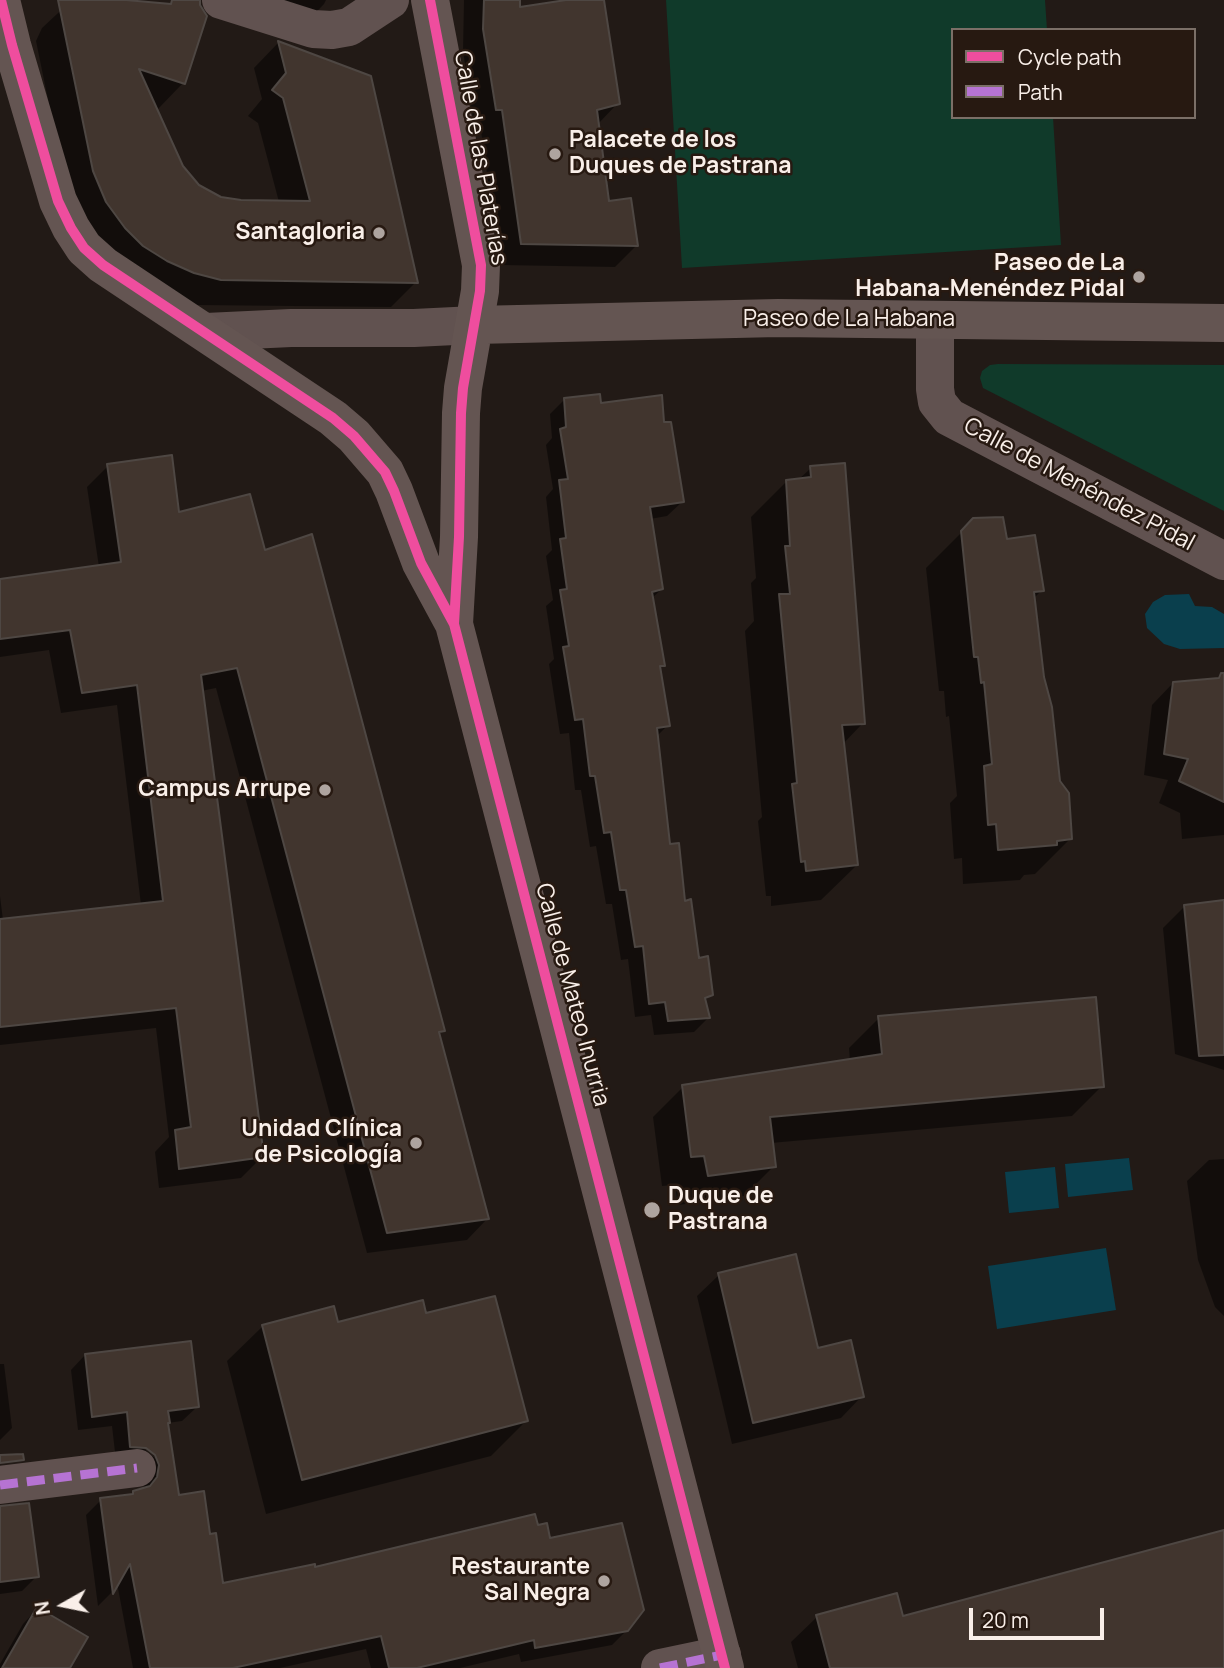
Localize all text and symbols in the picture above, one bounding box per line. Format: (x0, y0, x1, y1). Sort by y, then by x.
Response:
legend (951, 28, 1196, 119)
text: Cycle path (1018, 43, 1121, 71)
street label: Calle de las Platerías (448, 49, 512, 267)
text: Path (1018, 78, 1063, 106)
place label: Palacete de los Duques de Pastrana (569, 127, 791, 181)
marker: Palacete de los Duques de Pastrana (547, 146, 563, 162)
place label: Santagloria (235, 219, 365, 247)
marker: Santagloria (371, 225, 387, 241)
place label: Paseo de La Habana-Menéndez Pidal (855, 250, 1125, 304)
marker: Paseo de La Habana-Menéndez Pidal (1131, 269, 1147, 285)
street label: Paseo de La Habana (743, 306, 955, 334)
street label: Calle de Menéndez Pidal (959, 412, 1199, 558)
place label: Campus Arrupe (138, 776, 311, 804)
marker: Campus Arrupe (317, 782, 333, 798)
street label: Calle de Mateo Inurria (529, 881, 615, 1109)
place label: Unidad Clínica de Psicología (241, 1116, 402, 1170)
marker: Unidad Clínica de Psicología (408, 1135, 424, 1151)
place label: Duque de Pastrana (668, 1183, 774, 1237)
marker: Duque de Pastrana (642, 1200, 662, 1220)
place label: Restaurante Sal Negra (451, 1554, 590, 1608)
north arrow (28, 1570, 98, 1640)
marker: Restaurante Sal Negra (596, 1573, 612, 1589)
scale bar (972, 1594, 1107, 1638)
text: N (28, 1600, 56, 1617)
text: 20 m (982, 1606, 1029, 1634)

